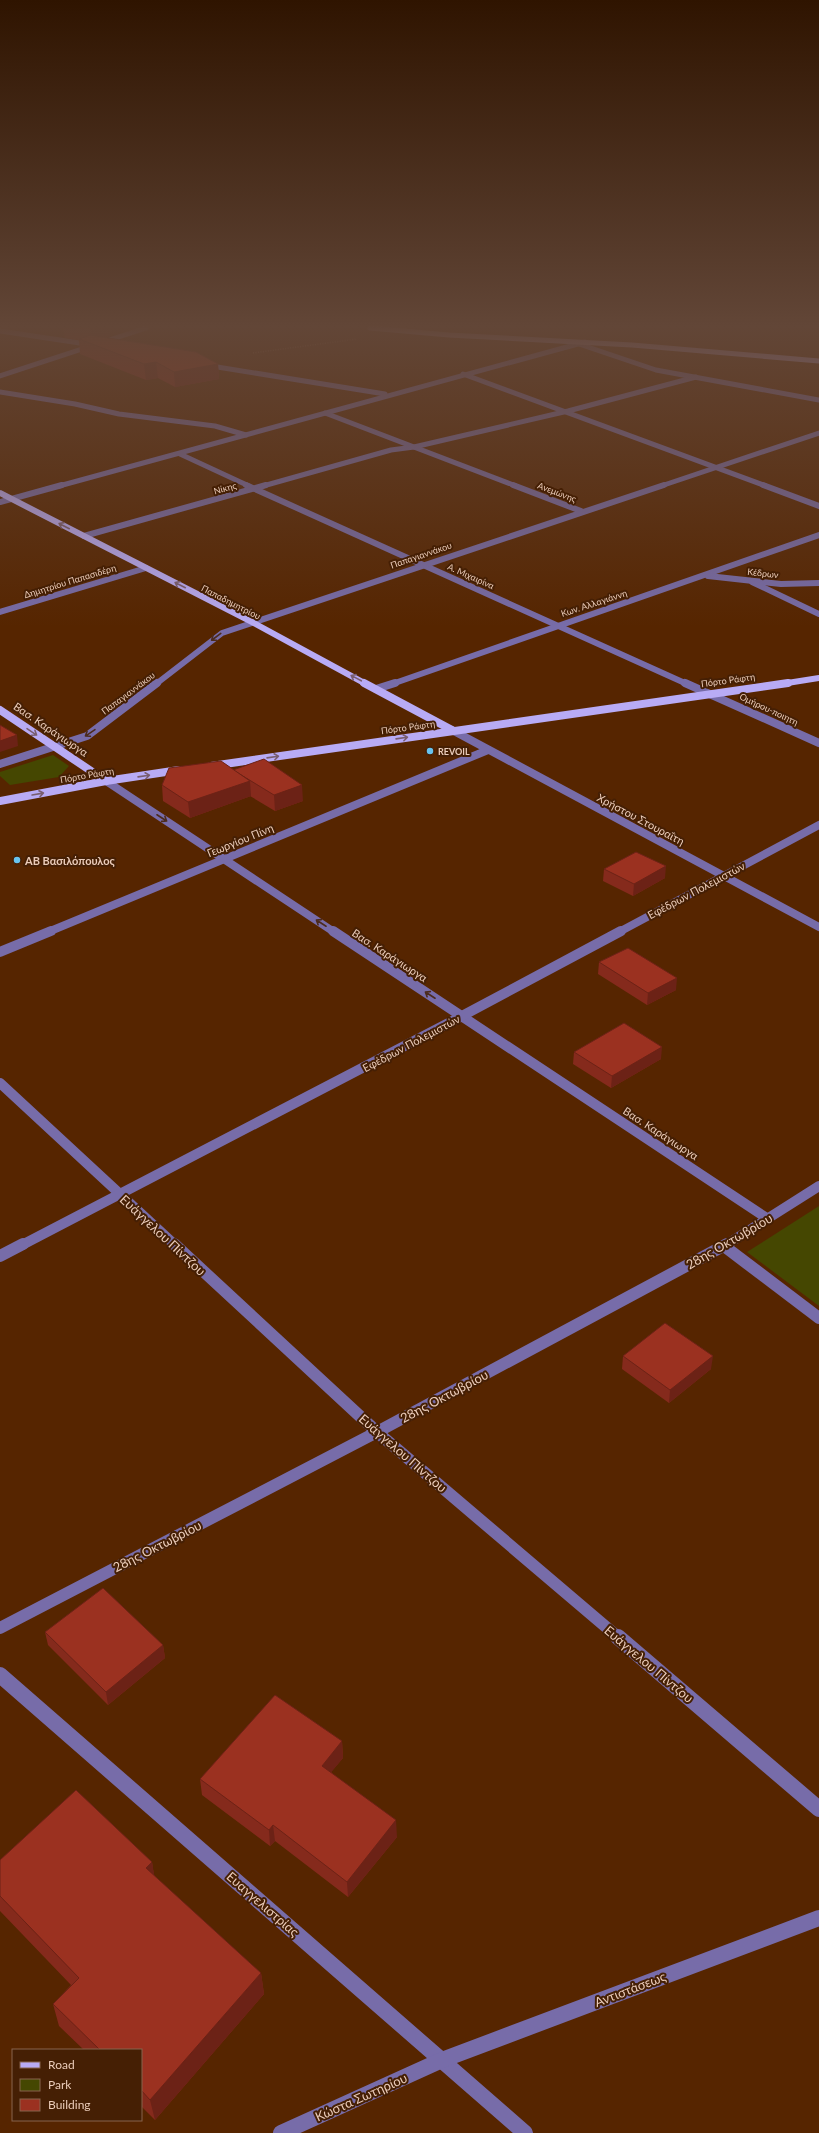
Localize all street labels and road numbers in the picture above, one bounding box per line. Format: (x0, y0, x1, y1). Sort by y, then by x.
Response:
street label: Νίκης (212, 479, 238, 496)
street label: Ανεμώνης (536, 480, 579, 505)
street label: Παπαγιαννάκου (389, 539, 453, 571)
street label: Α. Μιχαιρίνα (446, 561, 497, 591)
street label: Δημητρίου Παπασιδέρη (23, 562, 117, 600)
street label: Κέδρων (747, 566, 779, 580)
street label: Παπαδημητρίου (200, 582, 262, 622)
street label: Κων. Αλλαγιάννη (560, 587, 628, 619)
street label: Παπαγιαννάκου (99, 669, 157, 717)
street label: Πόρτο Ράφτη (700, 671, 756, 689)
street label: Ομήρου-ποιητη (738, 691, 800, 727)
street label: Βασ. Καράγιωργα (11, 699, 91, 759)
street label: Πόρτο Ράφτη (380, 718, 436, 736)
street label: Πόρτο Ράφτη (59, 765, 115, 785)
street label: Χρήστου Στουραΐτη (595, 791, 687, 847)
street label: Γεωργίου Πίνη (205, 821, 275, 859)
street label: Εφέδρων Πολεμιστών (645, 859, 747, 921)
street label: Βασ. Καράγιωργα (350, 926, 430, 984)
street label: Εφέδρων Πολεμιστών (360, 1012, 462, 1074)
street label: Βασ. Καράγιωργα (621, 1104, 701, 1162)
street label: Ευάγγελου Πίντζου (117, 1191, 209, 1279)
street label: 28ης Οκτωβρίου (683, 1210, 775, 1272)
street label: 28ης Οκτωβρίου (397, 1366, 491, 1426)
street label: Ευάγγελου Πίντζου (356, 1410, 450, 1496)
street label: 28ης Οκτωβρίου (110, 1517, 204, 1575)
street label: Ευάγγελου Πίντζου (601, 1622, 697, 1706)
street label: Ευαγγελιστρίας (224, 1868, 302, 1940)
street label: Αντιστάσεως (592, 1968, 668, 2010)
street label: Κώστα Σωτηρίου (312, 2070, 410, 2124)

